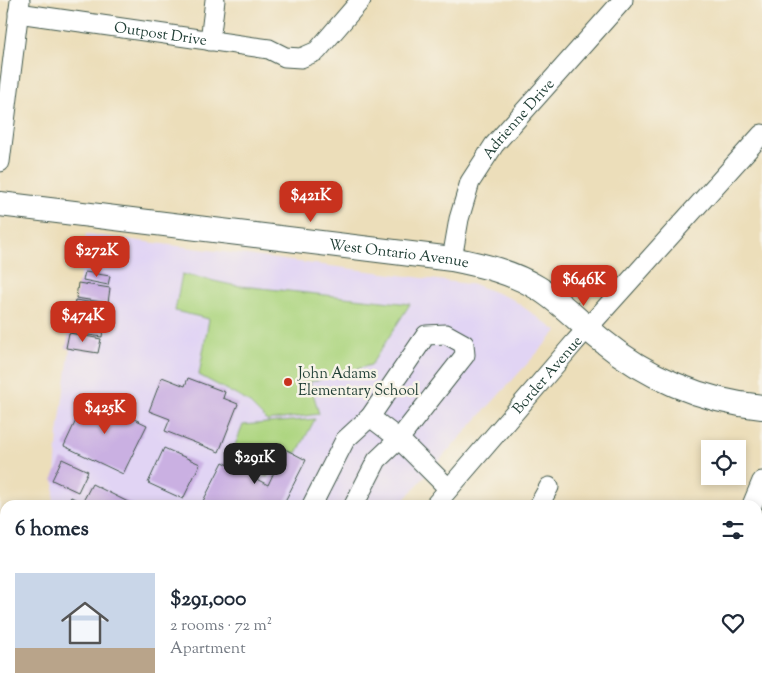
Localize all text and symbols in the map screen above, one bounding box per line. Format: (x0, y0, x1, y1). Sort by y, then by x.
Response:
street label: Outpost Drive (113, 18, 208, 52)
street label: Adrienne Drive (479, 75, 560, 164)
pin: $421K (276, 180, 346, 223)
text: $421K (290, 185, 332, 208)
street label: West Ontario Avenue (328, 235, 471, 274)
pin: $272K (62, 236, 132, 278)
text: $272K (76, 240, 118, 263)
pin: $646K (549, 264, 619, 307)
text: $646K (562, 269, 606, 292)
pin: $474K (48, 300, 118, 343)
text: $474K (61, 305, 105, 328)
street label: Border Avenue (508, 332, 588, 419)
place label: John Adams Elementary School (297, 364, 419, 402)
marker: John Adams Elementary School (282, 376, 294, 388)
pin: $425K (70, 392, 140, 435)
text: $425K (84, 397, 126, 420)
map controls (701, 440, 746, 485)
button: locate (701, 440, 746, 485)
pin: $291K (220, 442, 290, 485)
text: $291K (235, 447, 275, 470)
text: 6 homes (15, 515, 89, 545)
icon: filters (719, 516, 747, 544)
text: $291,000 (170, 585, 246, 615)
icon: home (55, 593, 115, 653)
icon: heart (719, 609, 747, 637)
text: 2 rooms · 72 m² (170, 615, 272, 638)
text: Apartment (170, 638, 246, 661)

